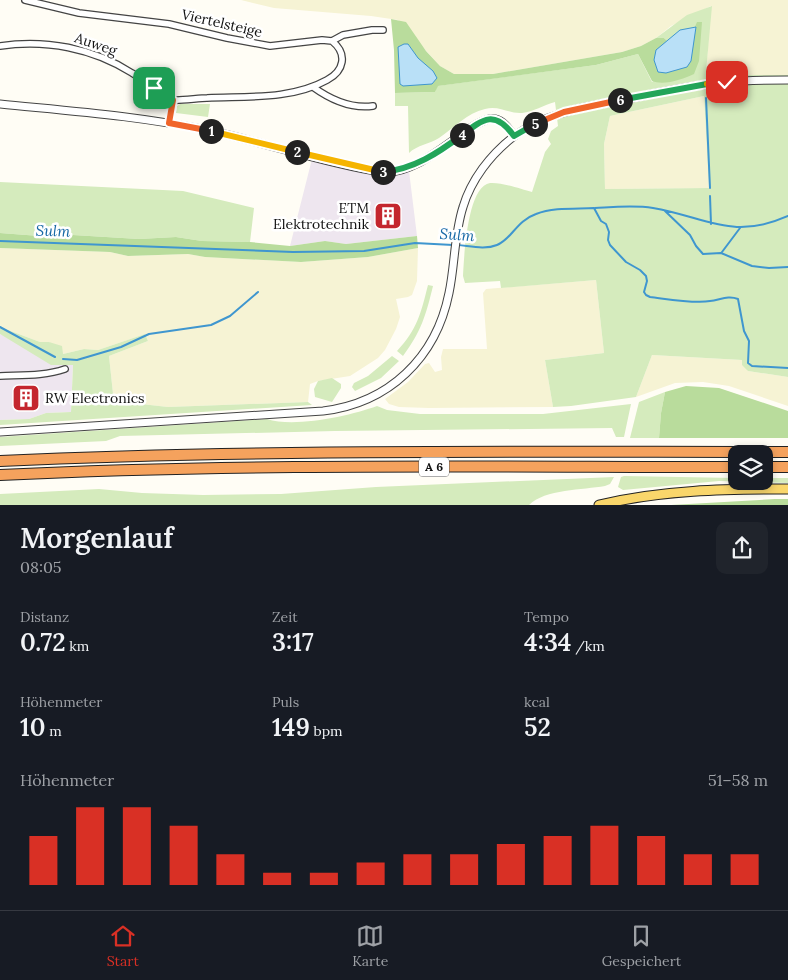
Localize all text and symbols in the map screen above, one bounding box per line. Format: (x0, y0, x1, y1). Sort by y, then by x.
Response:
street label: Viertelsteige (179, 5, 264, 41)
street label: Auweg (72, 28, 120, 60)
pin (706, 61, 748, 103)
pin (133, 67, 175, 109)
icon: check (713, 68, 741, 96)
icon: arrive (140, 74, 168, 102)
pin: 6 (608, 88, 632, 112)
text: 6 (616, 91, 625, 109)
pin: 5 (522, 112, 548, 136)
text: 5 (532, 115, 539, 133)
pin: 1 (198, 118, 224, 144)
text: 1 (209, 122, 214, 140)
pin: 4 (450, 122, 474, 148)
text: 4 (459, 126, 466, 144)
pin: 2 (284, 140, 310, 164)
text: 2 (294, 143, 301, 161)
pin: 3 (370, 160, 396, 184)
text: 3 (380, 163, 387, 181)
place label: ETM Elektrotechnik (273, 199, 369, 233)
building icon: ETM Elektrotechnik (373, 201, 403, 231)
water label: Sulm (35, 220, 71, 241)
water label: Sulm (439, 224, 475, 245)
building icon: RW Electronics (11, 383, 41, 413)
place label: RW Electronics (45, 389, 145, 407)
map controls (728, 445, 773, 490)
button: layers (728, 445, 773, 490)
road number: A 6 (419, 458, 449, 477)
text: Morgenlauf (20, 520, 173, 556)
button: share (716, 522, 768, 574)
text: 08:05 (20, 557, 62, 577)
text: Distanz (20, 608, 69, 626)
text: Zeit (272, 608, 298, 626)
text: Tempo (524, 608, 569, 626)
text: 0.72 (20, 626, 66, 658)
text: 3:17 (272, 626, 314, 658)
text: 4:34 (524, 626, 571, 658)
text: km (66, 637, 89, 655)
text: /km (571, 637, 605, 655)
text: Höhenmeter (20, 693, 102, 711)
text: Puls (272, 693, 299, 711)
text: kcal (524, 693, 550, 711)
text: 10 (20, 711, 46, 743)
text: 149 (272, 711, 310, 743)
text: 52 (524, 711, 551, 743)
text: m (46, 722, 62, 740)
text: bpm (310, 722, 343, 740)
text: Höhenmeter (20, 770, 114, 790)
text: 51–58 m (708, 770, 768, 790)
tab: Start (107, 922, 139, 970)
tab: Karte (352, 922, 388, 970)
tab: Gespeichert (602, 922, 681, 970)

